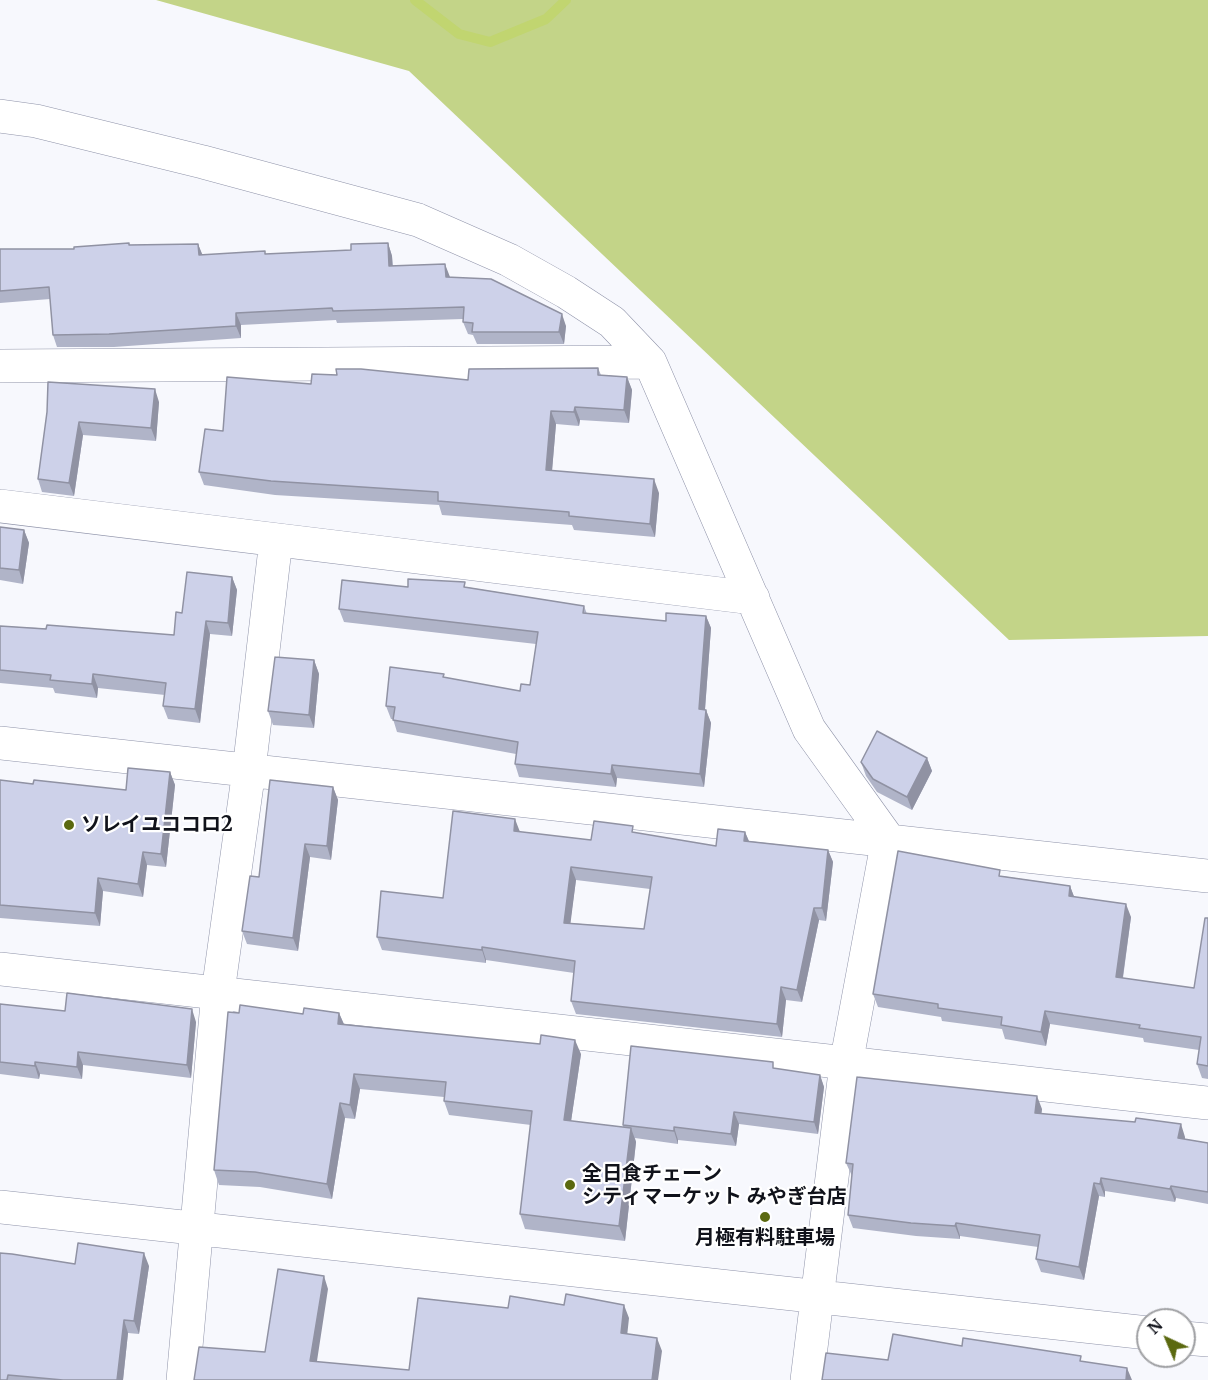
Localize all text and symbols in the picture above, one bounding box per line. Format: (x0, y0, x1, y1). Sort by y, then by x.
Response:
place label: ソレイユココロ2 (81, 813, 233, 837)
marker: ソレイユココロ2 (62, 818, 76, 832)
place label: 全日食チェーン シティマーケット みやぎ台店 (582, 1162, 847, 1209)
marker: 全日食チェーン シティマーケット みやぎ台店 (563, 1178, 577, 1192)
marker: 月極有料駐車場 (758, 1210, 772, 1224)
place label: 月極有料駐車場 (695, 1226, 835, 1250)
north arrow (1136, 1308, 1196, 1368)
text: N (1143, 1315, 1166, 1338)

